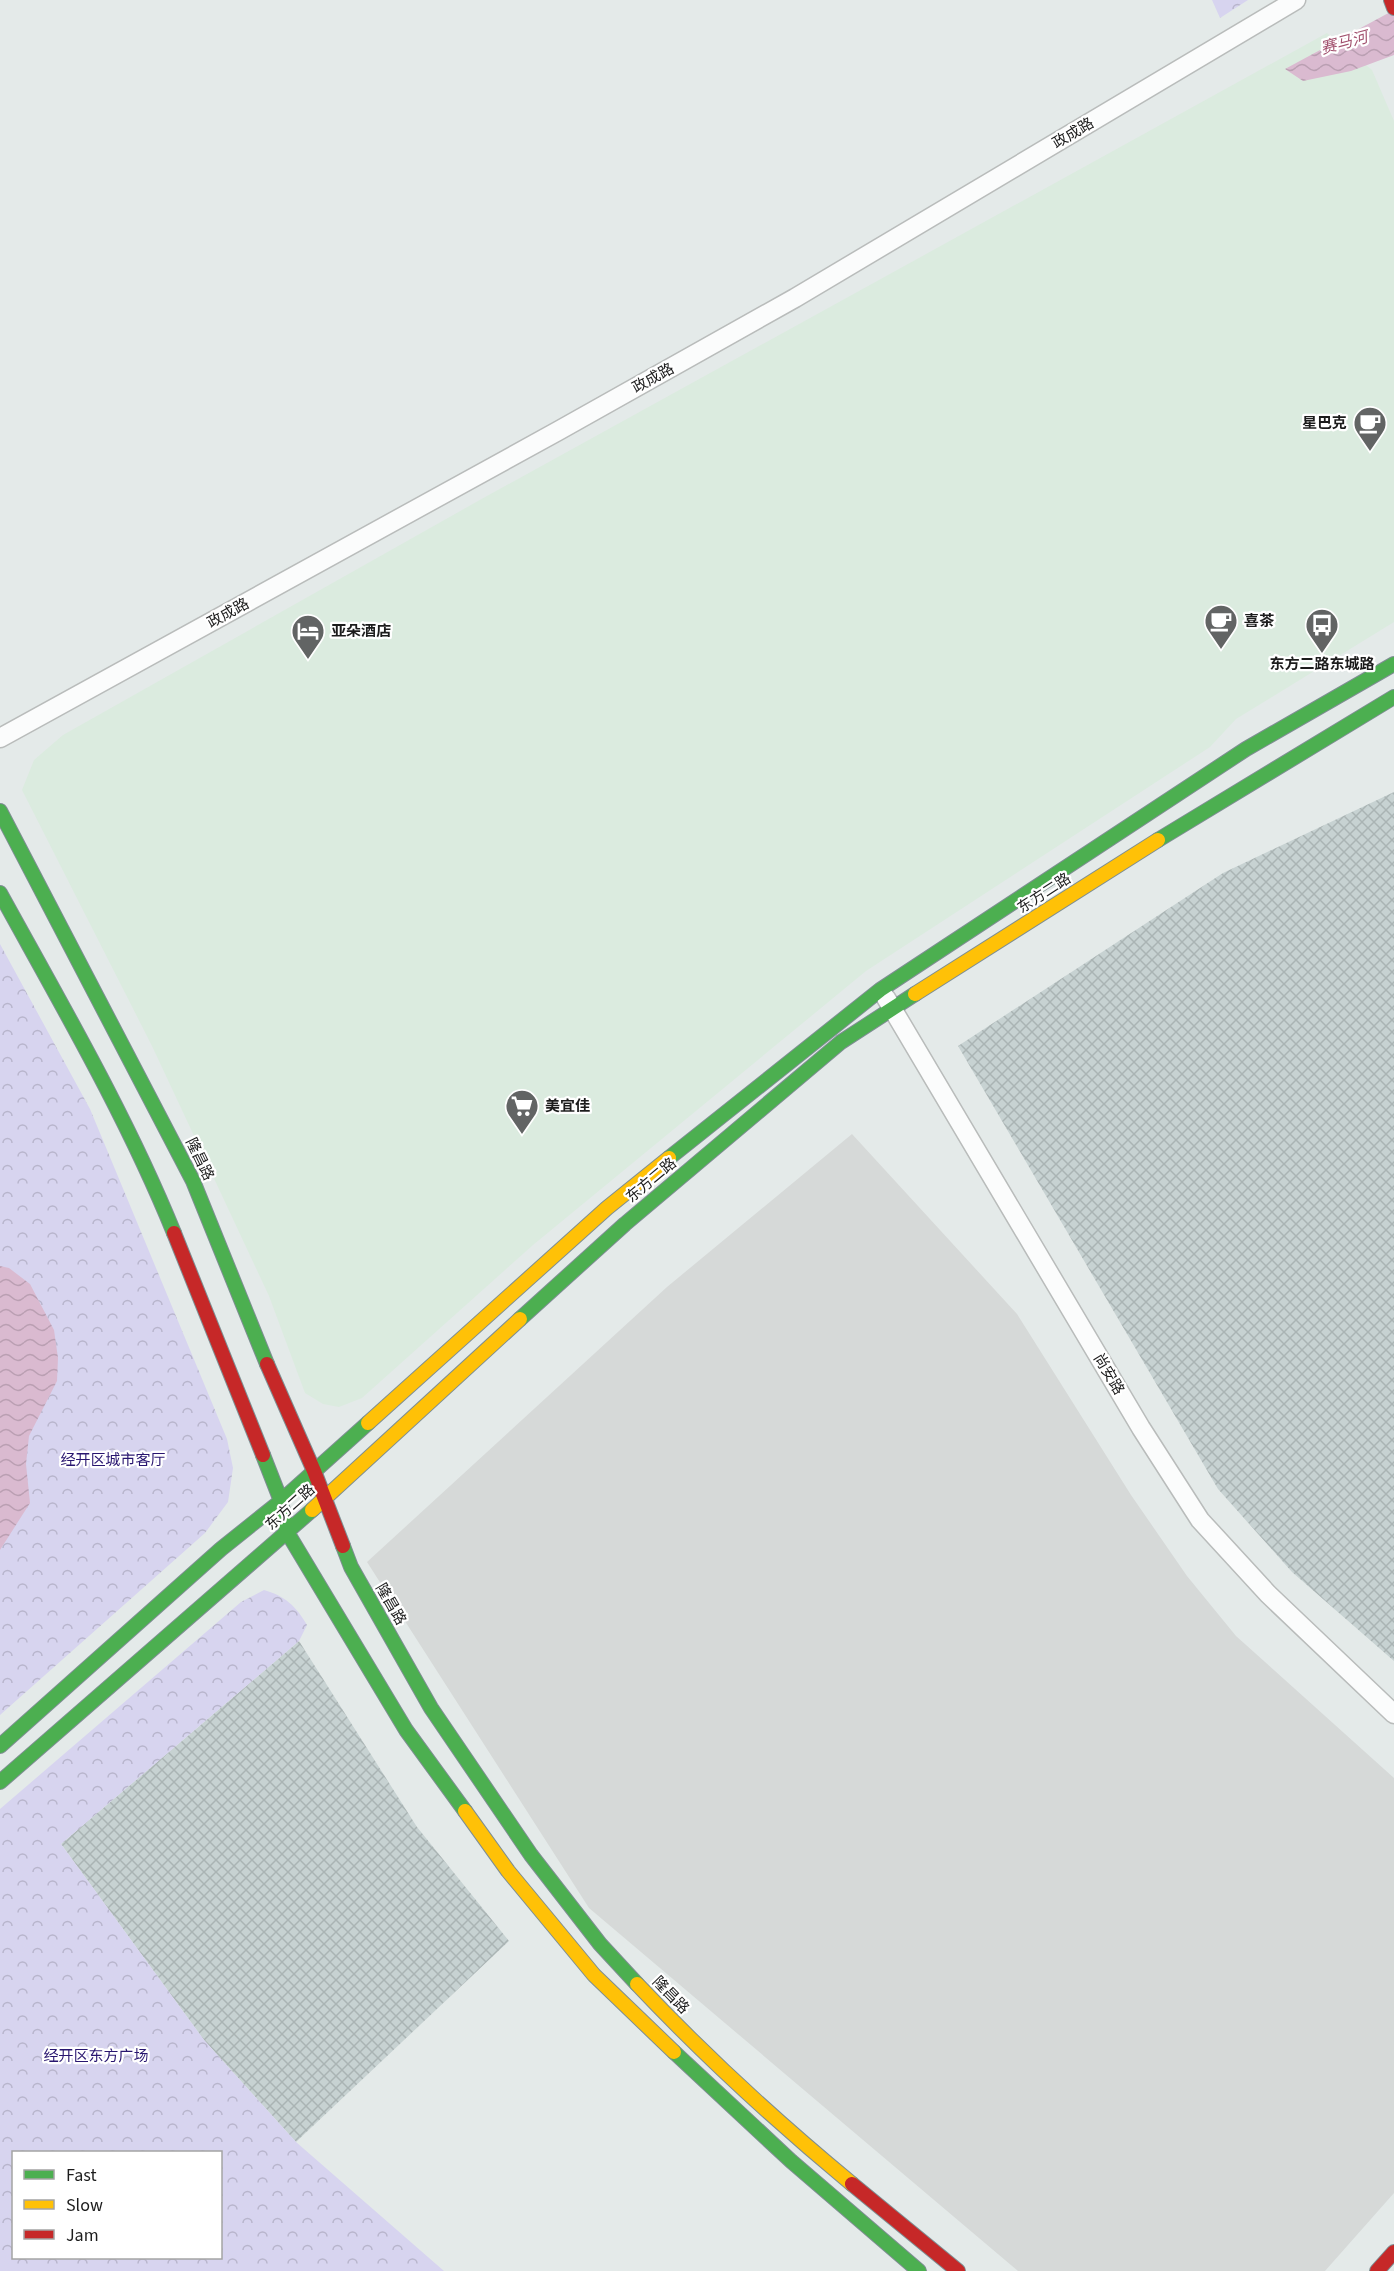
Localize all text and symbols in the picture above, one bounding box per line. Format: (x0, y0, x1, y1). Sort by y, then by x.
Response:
water label: 赛马河 (1318, 25, 1373, 60)
street label: 政成路 (1049, 113, 1098, 154)
street label: 政成路 (628, 358, 678, 399)
cafe icon: 星巴克 (1352, 405, 1388, 452)
place label: 星巴克 (1302, 413, 1347, 434)
street label: 政成路 (203, 593, 253, 634)
cafe icon: 喜茶 (1203, 603, 1239, 650)
bus stop icon: 东方二路东城路 (1304, 607, 1340, 654)
place label: 喜茶 (1244, 611, 1275, 632)
hotel icon: 亚朵酒店 (290, 613, 326, 660)
place label: 亚朵酒店 (331, 621, 391, 642)
place label: 东方二路东城路 (1269, 654, 1375, 675)
street label: 东方二路 (1013, 868, 1075, 919)
supermarket icon: 美宜佳 (504, 1088, 540, 1135)
place label: 美宜佳 (545, 1096, 590, 1117)
street label: 隆昌路 (180, 1134, 219, 1184)
street label: 东方二路 (622, 1153, 681, 1208)
street label: 尚安路 (1088, 1350, 1129, 1399)
park label: 经开区城市客厅 (60, 1450, 166, 1471)
street label: 东方二路 (261, 1479, 320, 1535)
street label: 隆昌路 (370, 1580, 411, 1629)
street label: 隆昌路 (647, 1972, 694, 2019)
park label: 经开区东方广场 (43, 2046, 149, 2067)
legend (12, 2151, 222, 2259)
text: Fast (66, 2163, 97, 2188)
text: Slow (66, 2193, 103, 2218)
text: Jam (66, 2223, 99, 2248)

